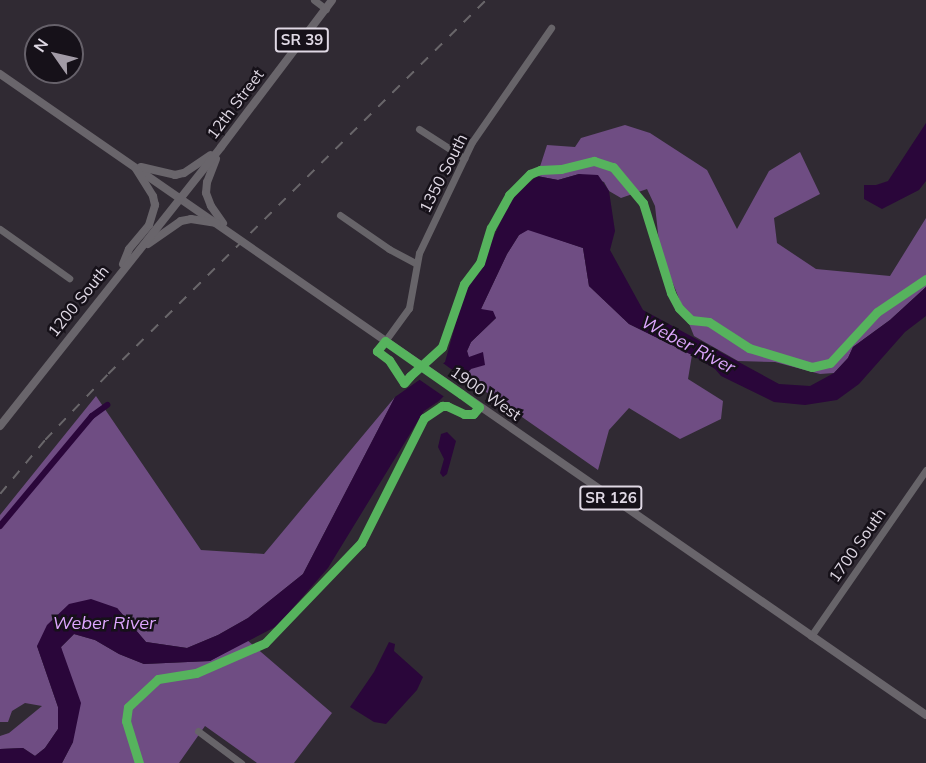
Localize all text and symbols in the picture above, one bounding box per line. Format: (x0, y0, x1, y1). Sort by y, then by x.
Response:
north arrow (24, 24, 84, 84)
road number: SR 39 (274, 28, 330, 52)
text: N (29, 34, 52, 56)
street label: 12th Street (202, 65, 268, 143)
street label: 1350 South (415, 130, 471, 216)
street label: 1200 South (44, 262, 112, 340)
water label: Weber River (637, 311, 739, 379)
street label: 1900 West (447, 362, 525, 424)
road number: SR 126 (578, 486, 644, 510)
street label: 1700 South (825, 504, 889, 586)
water label: Weber River (52, 612, 156, 634)

